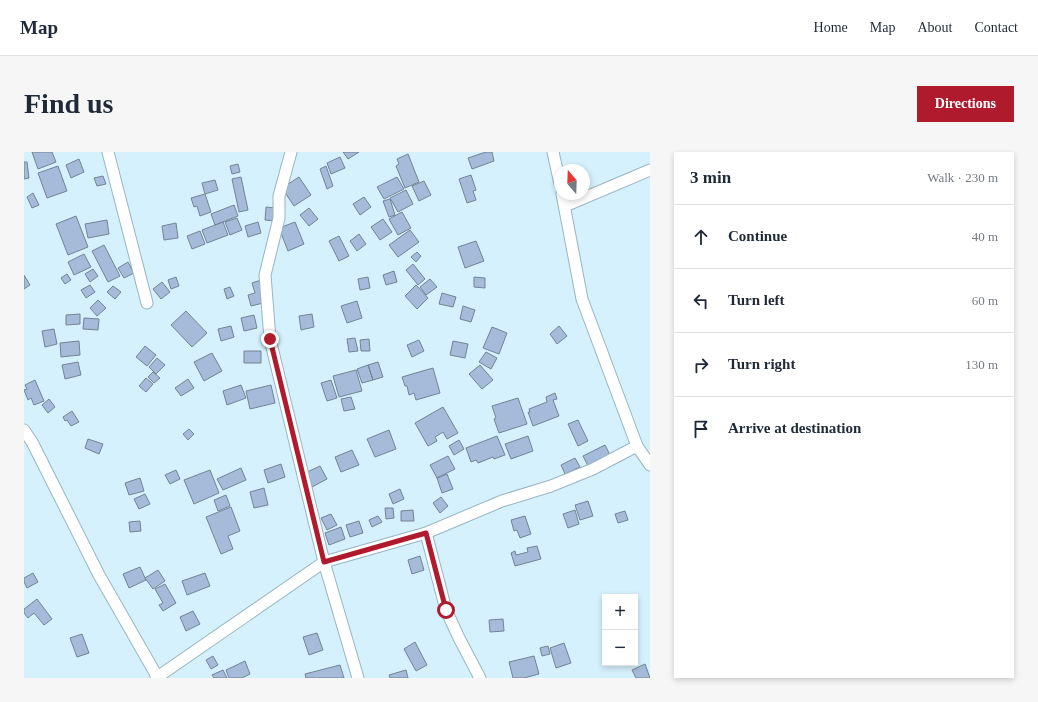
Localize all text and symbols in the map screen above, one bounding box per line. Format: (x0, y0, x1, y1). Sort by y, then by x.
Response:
text: Map (20, 17, 58, 38)
text: Home (814, 20, 848, 35)
text: Map (870, 20, 895, 35)
text: About (917, 20, 952, 35)
text: Contact (974, 20, 1018, 35)
button: Directions (917, 86, 1014, 122)
text: Find us (24, 88, 114, 119)
north arrow (554, 164, 590, 200)
text: 3 min (690, 168, 731, 187)
text: Walk · 230 m (927, 170, 998, 185)
icon: ahead (690, 226, 712, 248)
text: Continue (728, 228, 787, 244)
text: 40 m (972, 229, 998, 244)
icon: left (690, 290, 712, 312)
text: Turn left (728, 292, 785, 308)
text: 60 m (972, 293, 998, 308)
route end (261, 330, 279, 348)
icon: right (690, 354, 712, 376)
text: Turn right (728, 356, 795, 372)
text: 130 m (965, 357, 998, 372)
icon: arrive (690, 418, 712, 440)
text: Arrive at destination (728, 420, 861, 436)
map controls (602, 594, 638, 666)
button: + (602, 594, 638, 630)
route start (437, 601, 455, 619)
button: − (602, 630, 638, 666)

